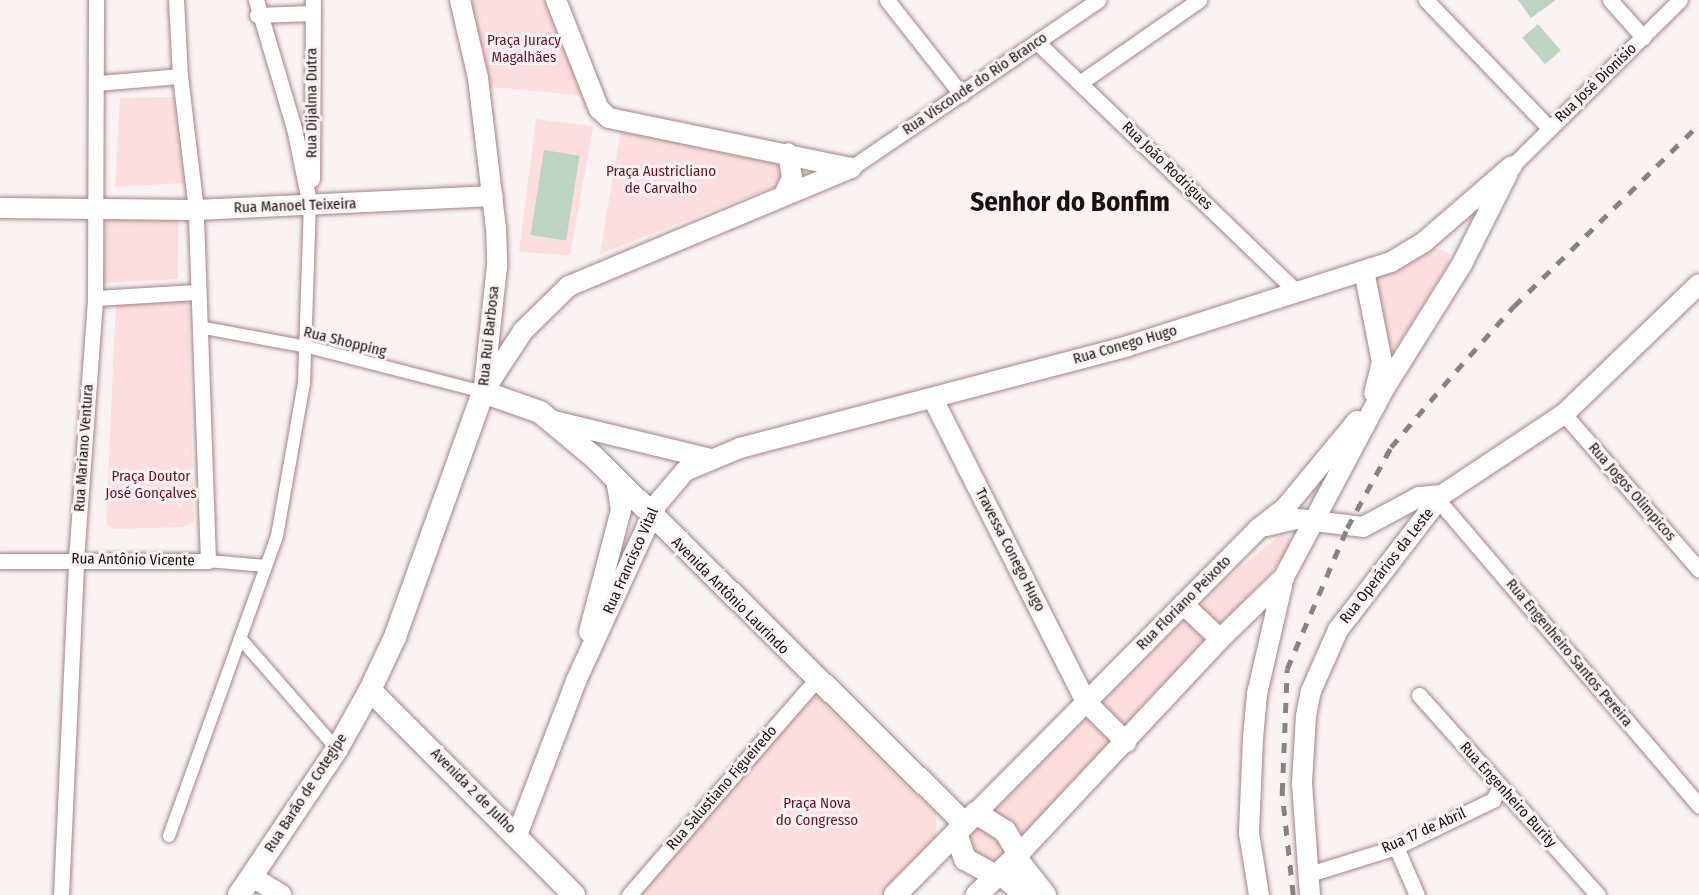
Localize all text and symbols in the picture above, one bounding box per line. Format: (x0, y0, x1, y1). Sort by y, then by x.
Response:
street label: Rua Visconde do Rio Branco (899, 29, 1051, 139)
park label: Praça Juracy Magalhães (487, 31, 561, 66)
street label: Rua José Dionisio (1551, 40, 1641, 126)
street label: Rua Dijalma Dutra (303, 48, 321, 158)
street label: Rua João Rodrigues (1118, 118, 1216, 214)
park label: Praça Austricliano de Carvalho (606, 162, 716, 197)
district label: Senhor do Bonfim (970, 187, 1170, 219)
street label: Rua Manoel Teixeira (233, 195, 357, 217)
street label: Rua Rui Barbosa (475, 285, 503, 387)
street label: Rua Conego Hugo (1071, 322, 1179, 368)
street label: Rua Shopping (302, 323, 388, 361)
street label: Rua Mariano Ventura (71, 384, 97, 512)
street label: Rua Jogos Olimpicos (1584, 439, 1680, 545)
park label: Praça Doutor José Gonçalves (105, 467, 197, 502)
street label: Travessa Conego Hugo (971, 485, 1049, 615)
street label: Rua Francisco Vital (599, 505, 663, 617)
street label: Rua Operários da Leste (1336, 505, 1438, 627)
street label: Avenida Antônio Laurindo (668, 534, 792, 658)
street label: Rua Antônio Vicente (71, 550, 195, 570)
street label: Rua Floriano Peixoto (1133, 552, 1235, 654)
street label: Rua Engenheiro Santos Pereira (1502, 575, 1636, 731)
street label: Rua Salustiano Figueiredo (663, 722, 781, 854)
street label: Rua Barão de Cotegipe (261, 730, 351, 856)
street label: Rua Engenheiro Burity (1456, 739, 1560, 851)
street label: Avenida 2 de Julho (427, 745, 519, 837)
park label: Praça Nova do Congresso (776, 794, 858, 829)
street label: Rua 17 de Abril (1379, 804, 1469, 858)

